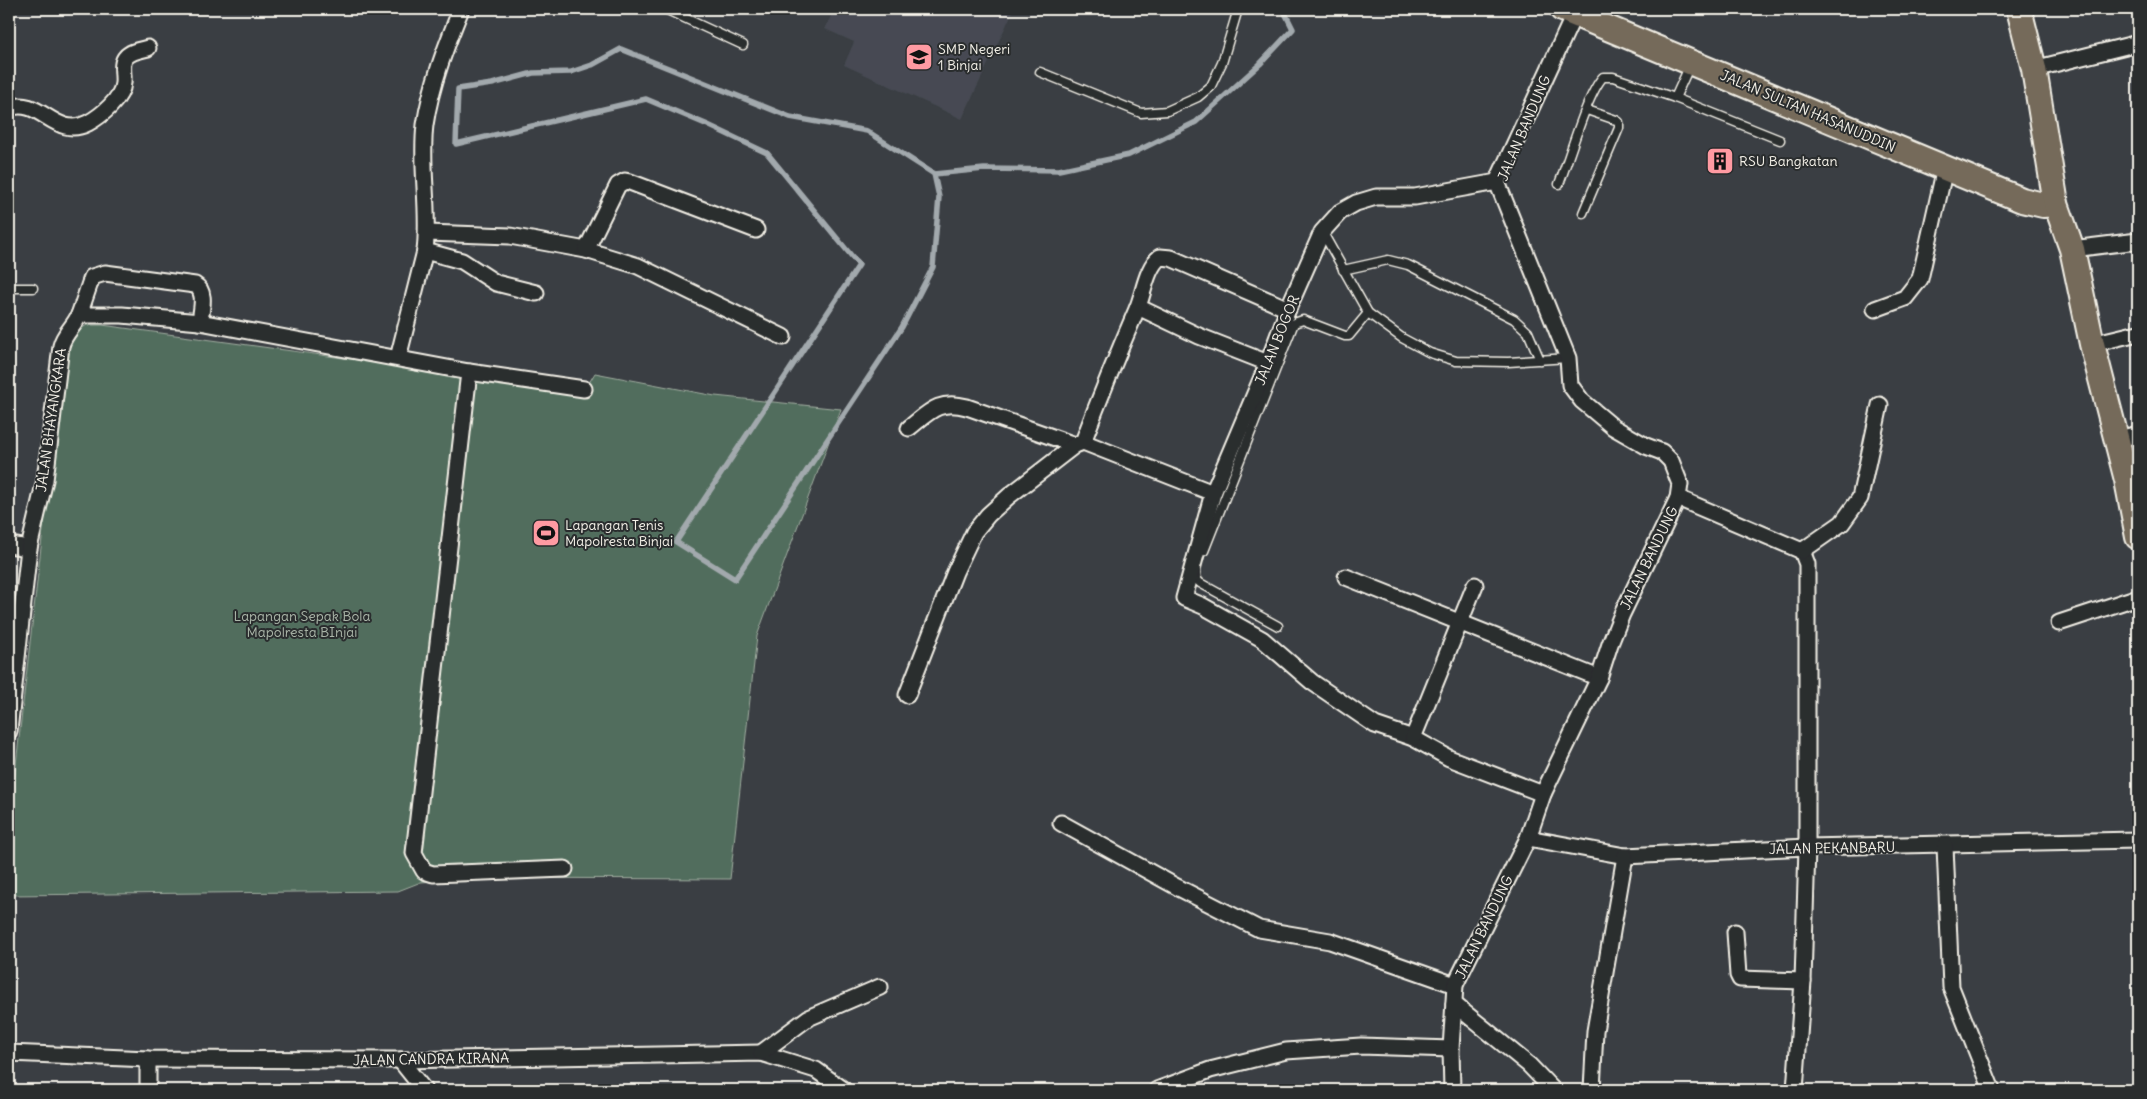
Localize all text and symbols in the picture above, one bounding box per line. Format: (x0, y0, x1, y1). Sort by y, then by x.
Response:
place label: SMP Negeri 1 Binjai (938, 40, 1010, 74)
school or university icon: SMP Negeri 1 Binjai (904, 42, 934, 72)
street label: JALAN SULTAN HASANUDDIN (1718, 66, 1898, 156)
street label: JALAN BANDUNG (1494, 73, 1554, 183)
building icon: RSU Bangkatan (1705, 146, 1735, 176)
place label: RSU Bangkatan (1739, 152, 1838, 170)
street label: JALAN BOGOR (1251, 292, 1303, 388)
street label: JALAN BHAYANGKARA (32, 347, 70, 493)
street label: JALAN BANDUNG (1616, 503, 1682, 613)
place label: Lapangan Tenis Mapolresta Binjai (565, 516, 673, 550)
sports icon: Lapangan Tenis Mapolresta Binjai (531, 518, 561, 548)
park label: Lapangan Sepak Bola Mapolresta BInjai (234, 607, 370, 641)
street label: JALAN PEKANBARU (1769, 838, 1895, 858)
street label: JALAN BANDUNG (1451, 872, 1517, 982)
street label: JALAN CANDRA KIRANA (353, 1049, 509, 1069)

